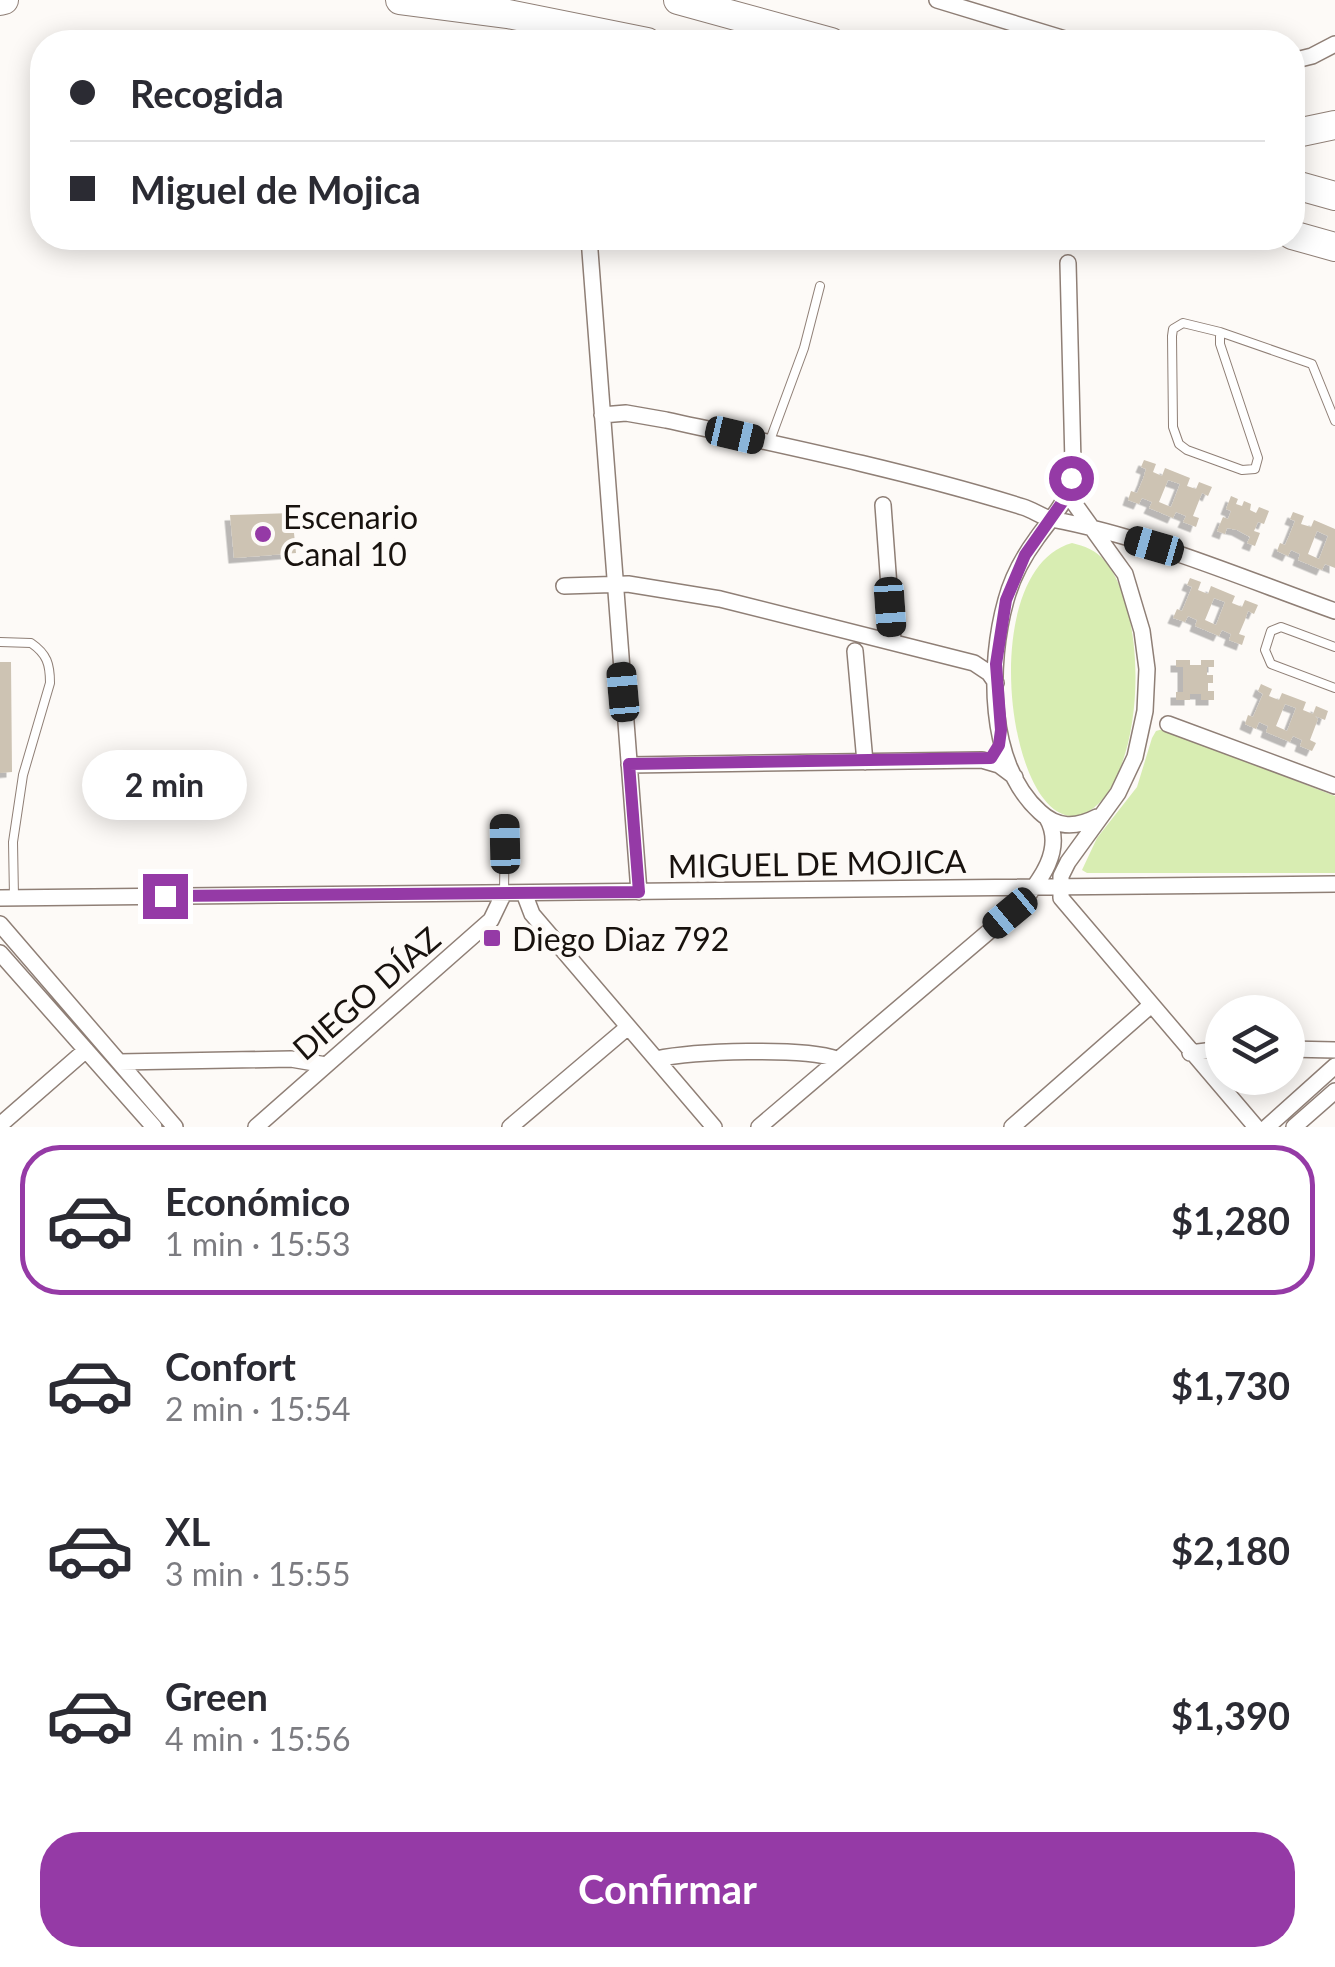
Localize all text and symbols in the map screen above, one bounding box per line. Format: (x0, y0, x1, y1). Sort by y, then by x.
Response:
text: Recogida (130, 70, 284, 116)
text: Miguel de Mojica (130, 166, 421, 212)
car (702, 414, 768, 456)
route start (1049, 456, 1094, 501)
place label: Escenario Canal 10 (283, 497, 418, 573)
marker: Escenario Canal 10 (252, 523, 274, 545)
car (1121, 523, 1187, 569)
car (873, 576, 907, 638)
car (605, 661, 641, 723)
callout: 2 min (82, 751, 248, 821)
text: 2 min (125, 765, 204, 804)
car (489, 814, 521, 874)
street label: MIGUEL DE MOJICA (667, 841, 967, 885)
route end (143, 874, 188, 919)
car (977, 882, 1043, 944)
street label: DIEGO DÍAZ (284, 918, 448, 1068)
place label: Diego Diaz 792 (512, 919, 729, 958)
marker: Diego Diaz 792 (481, 927, 503, 949)
map controls (1205, 995, 1305, 1095)
button: layers (1205, 995, 1305, 1095)
icon: car (45, 1175, 135, 1265)
text: Económico (165, 1178, 350, 1224)
text: $1,280 (1171, 1197, 1290, 1243)
text: 1 min · 15:53 (165, 1224, 351, 1263)
icon: car (45, 1340, 135, 1430)
text: Confort (165, 1343, 296, 1389)
text: $1,730 (1171, 1362, 1290, 1408)
text: 2 min · 15:54 (165, 1389, 351, 1428)
icon: car (45, 1505, 135, 1595)
text: XL (165, 1508, 210, 1554)
text: $2,180 (1171, 1527, 1290, 1573)
text: 3 min · 15:55 (165, 1554, 351, 1593)
icon: car (45, 1670, 135, 1760)
text: Green (165, 1673, 268, 1719)
text: $1,390 (1171, 1692, 1290, 1738)
text: 4 min · 15:56 (165, 1719, 351, 1758)
button: Confirmar (40, 1832, 1295, 1947)

